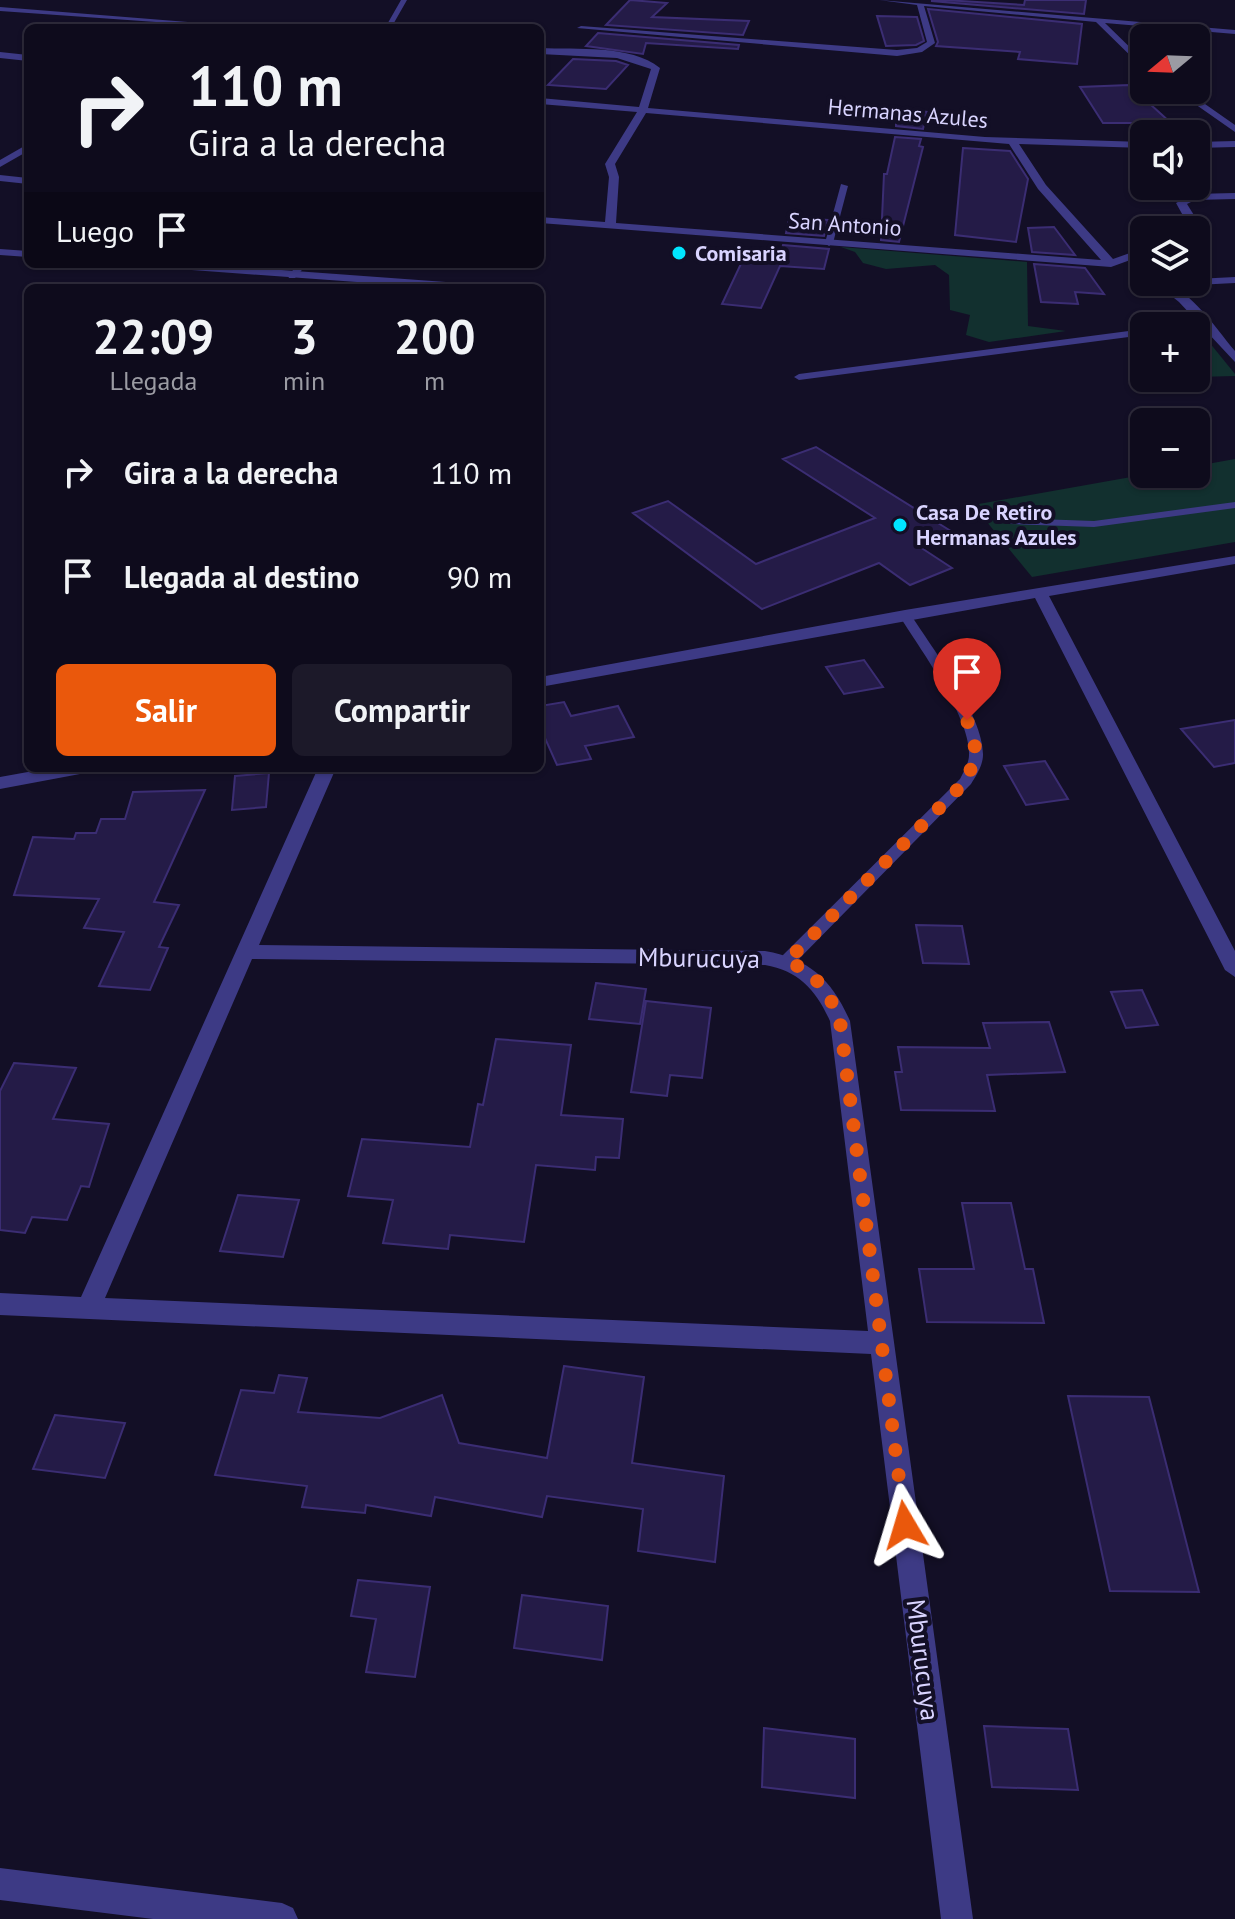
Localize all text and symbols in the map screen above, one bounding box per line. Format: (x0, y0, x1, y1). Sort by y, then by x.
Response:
north arrow (1130, 24, 1210, 104)
map controls (1130, 24, 1210, 488)
text: 110 m (188, 49, 343, 121)
icon: right (56, 56, 160, 160)
street label: Hermanas Azules (827, 92, 989, 134)
text: Gira a la derecha (188, 119, 446, 166)
button: sound (1130, 120, 1210, 200)
street label: San Antonio (787, 206, 903, 242)
icon: arrive (150, 208, 194, 252)
text: Luego (56, 211, 134, 250)
button: layers (1130, 216, 1210, 296)
place label: Comisaria (695, 239, 787, 267)
marker: Comisaria (670, 244, 688, 262)
text: 22:09 (93, 305, 214, 367)
text: 3 (290, 305, 318, 367)
text: 200 (394, 305, 475, 367)
button: + (1130, 312, 1210, 392)
text: Llegada (110, 364, 197, 397)
text: min (283, 364, 325, 397)
text: m (424, 364, 445, 397)
button: − (1130, 408, 1210, 488)
icon: right (56, 450, 100, 494)
text: Gira a la derecha (124, 453, 338, 492)
text: 110 m (431, 453, 512, 492)
place label: Casa De Retiro Hermanas Azules (916, 498, 1077, 551)
marker: Casa De Retiro Hermanas Azules (891, 516, 909, 534)
icon: arrive (56, 554, 100, 598)
text: Llegada al destino (124, 557, 359, 596)
text: 90 m (447, 557, 512, 596)
pin (933, 638, 1001, 720)
icon: arrive (945, 650, 989, 694)
button: Salir (56, 664, 276, 756)
button: Compartir (292, 664, 512, 756)
street label: Mburucuya (638, 940, 760, 975)
position arrow (863, 1483, 947, 1567)
street label: Mburucuya (900, 1597, 947, 1723)

